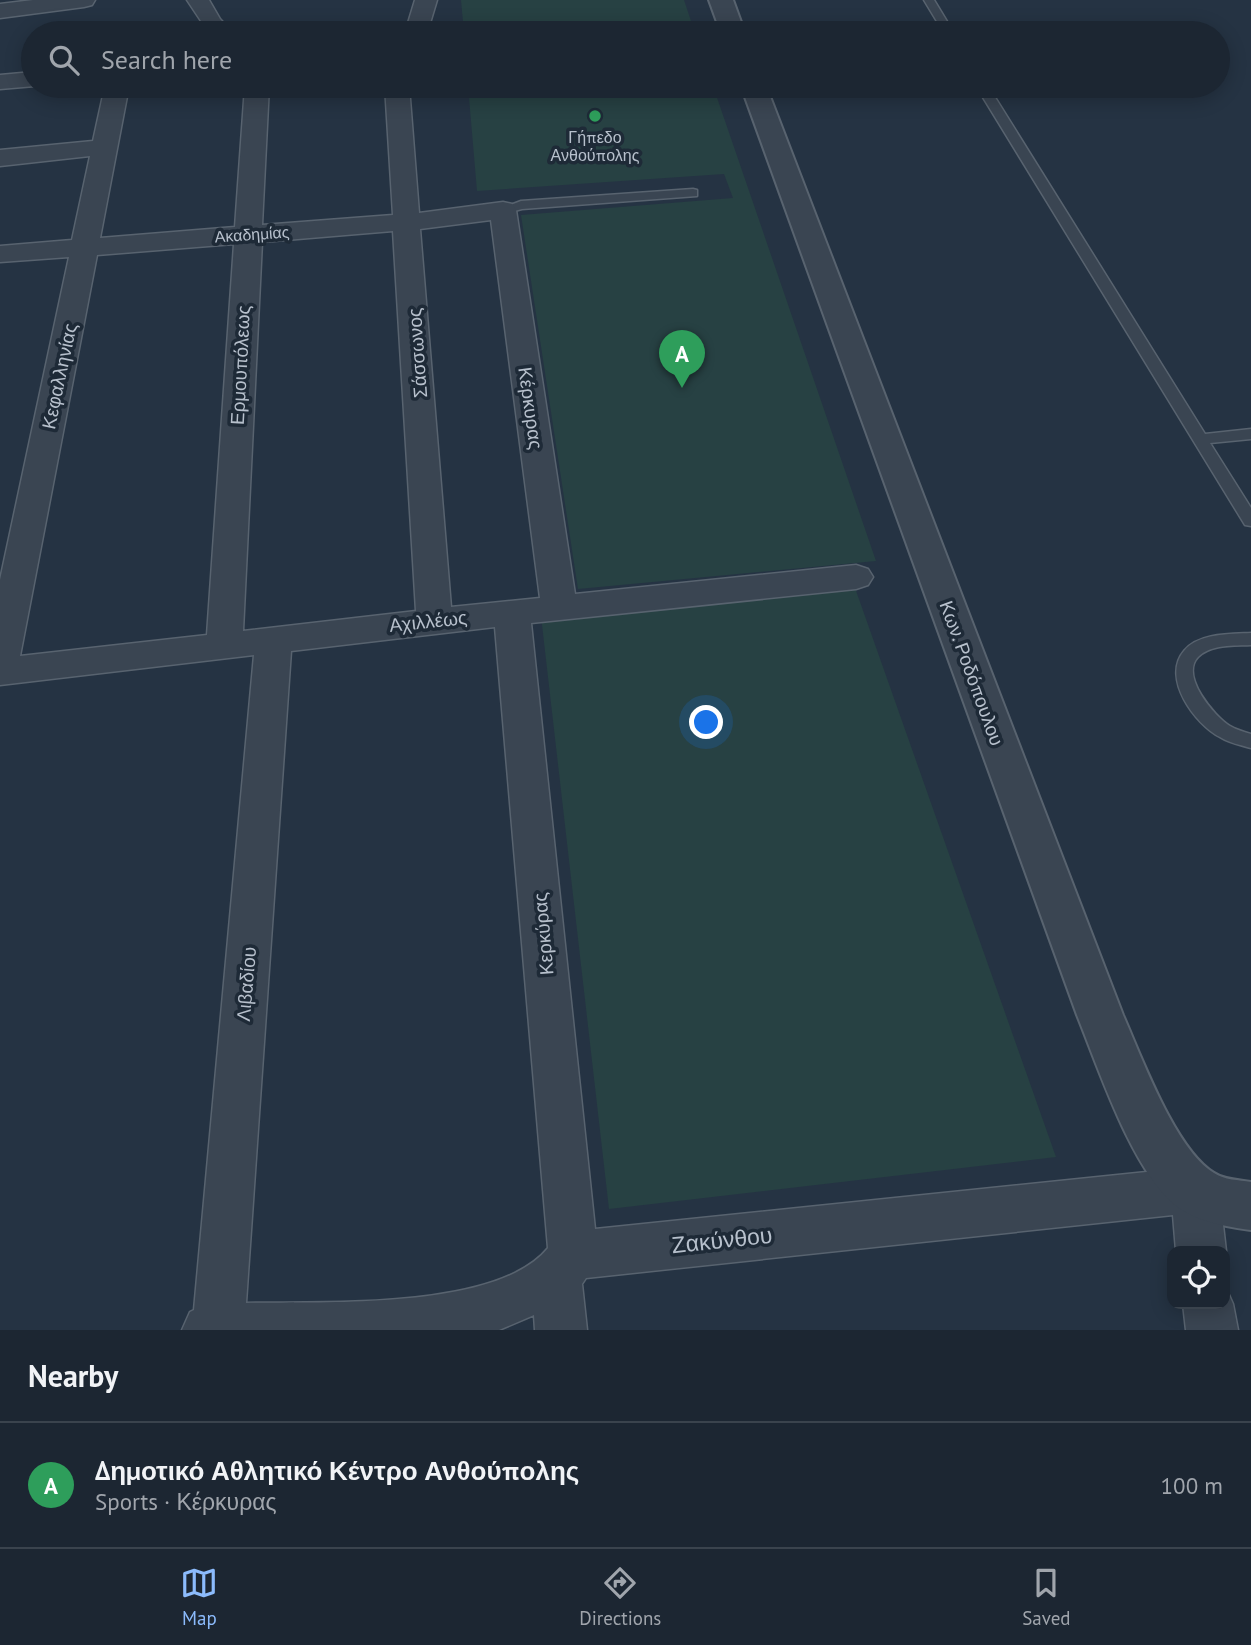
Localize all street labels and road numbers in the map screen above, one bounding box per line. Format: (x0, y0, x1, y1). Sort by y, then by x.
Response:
street label: Ακαδημίας (214, 221, 290, 247)
street label: Ερμουπόλεως (225, 305, 255, 425)
street label: Σάσσωνος (402, 307, 432, 399)
street label: Κεφαλληνίας (36, 321, 82, 431)
street label: Κέρκυρας (513, 365, 549, 451)
street label: Κων. Ροδόπουλου (935, 597, 1009, 749)
street label: Αχιλλέως (388, 605, 468, 637)
street label: Κερκύρας (527, 892, 559, 976)
street label: Λιβαδίου (231, 946, 261, 1022)
street label: Ζακύνθου (670, 1220, 774, 1259)

